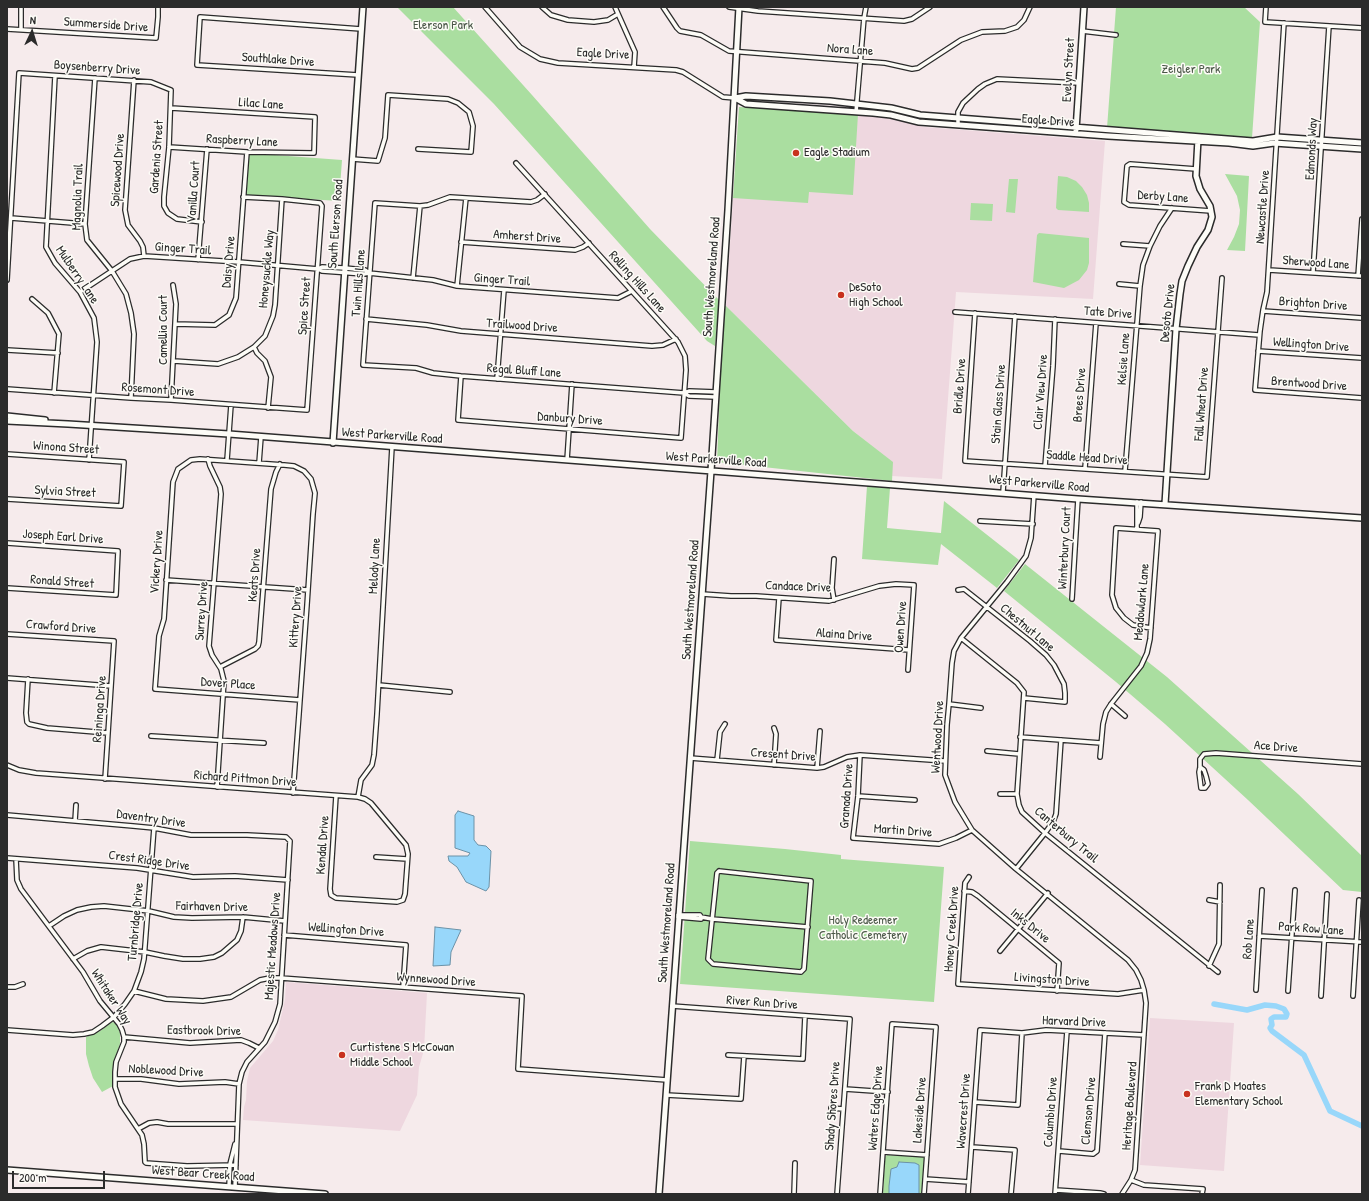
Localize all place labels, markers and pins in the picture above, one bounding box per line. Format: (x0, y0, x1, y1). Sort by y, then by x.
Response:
place label: Eagle Stadium (804, 145, 870, 161)
marker: Eagle Stadium (791, 148, 801, 158)
place label: DeSoto High School (849, 280, 903, 311)
marker: DeSoto High School (836, 290, 846, 300)
place label: Curtistene S McCowan Middle School (350, 1040, 454, 1071)
marker: Curtistene S McCowan Middle School (337, 1050, 347, 1060)
place label: Frank D Moates Elementary School (1195, 1079, 1283, 1110)
marker: Frank D Moates Elementary School (1182, 1089, 1192, 1099)

